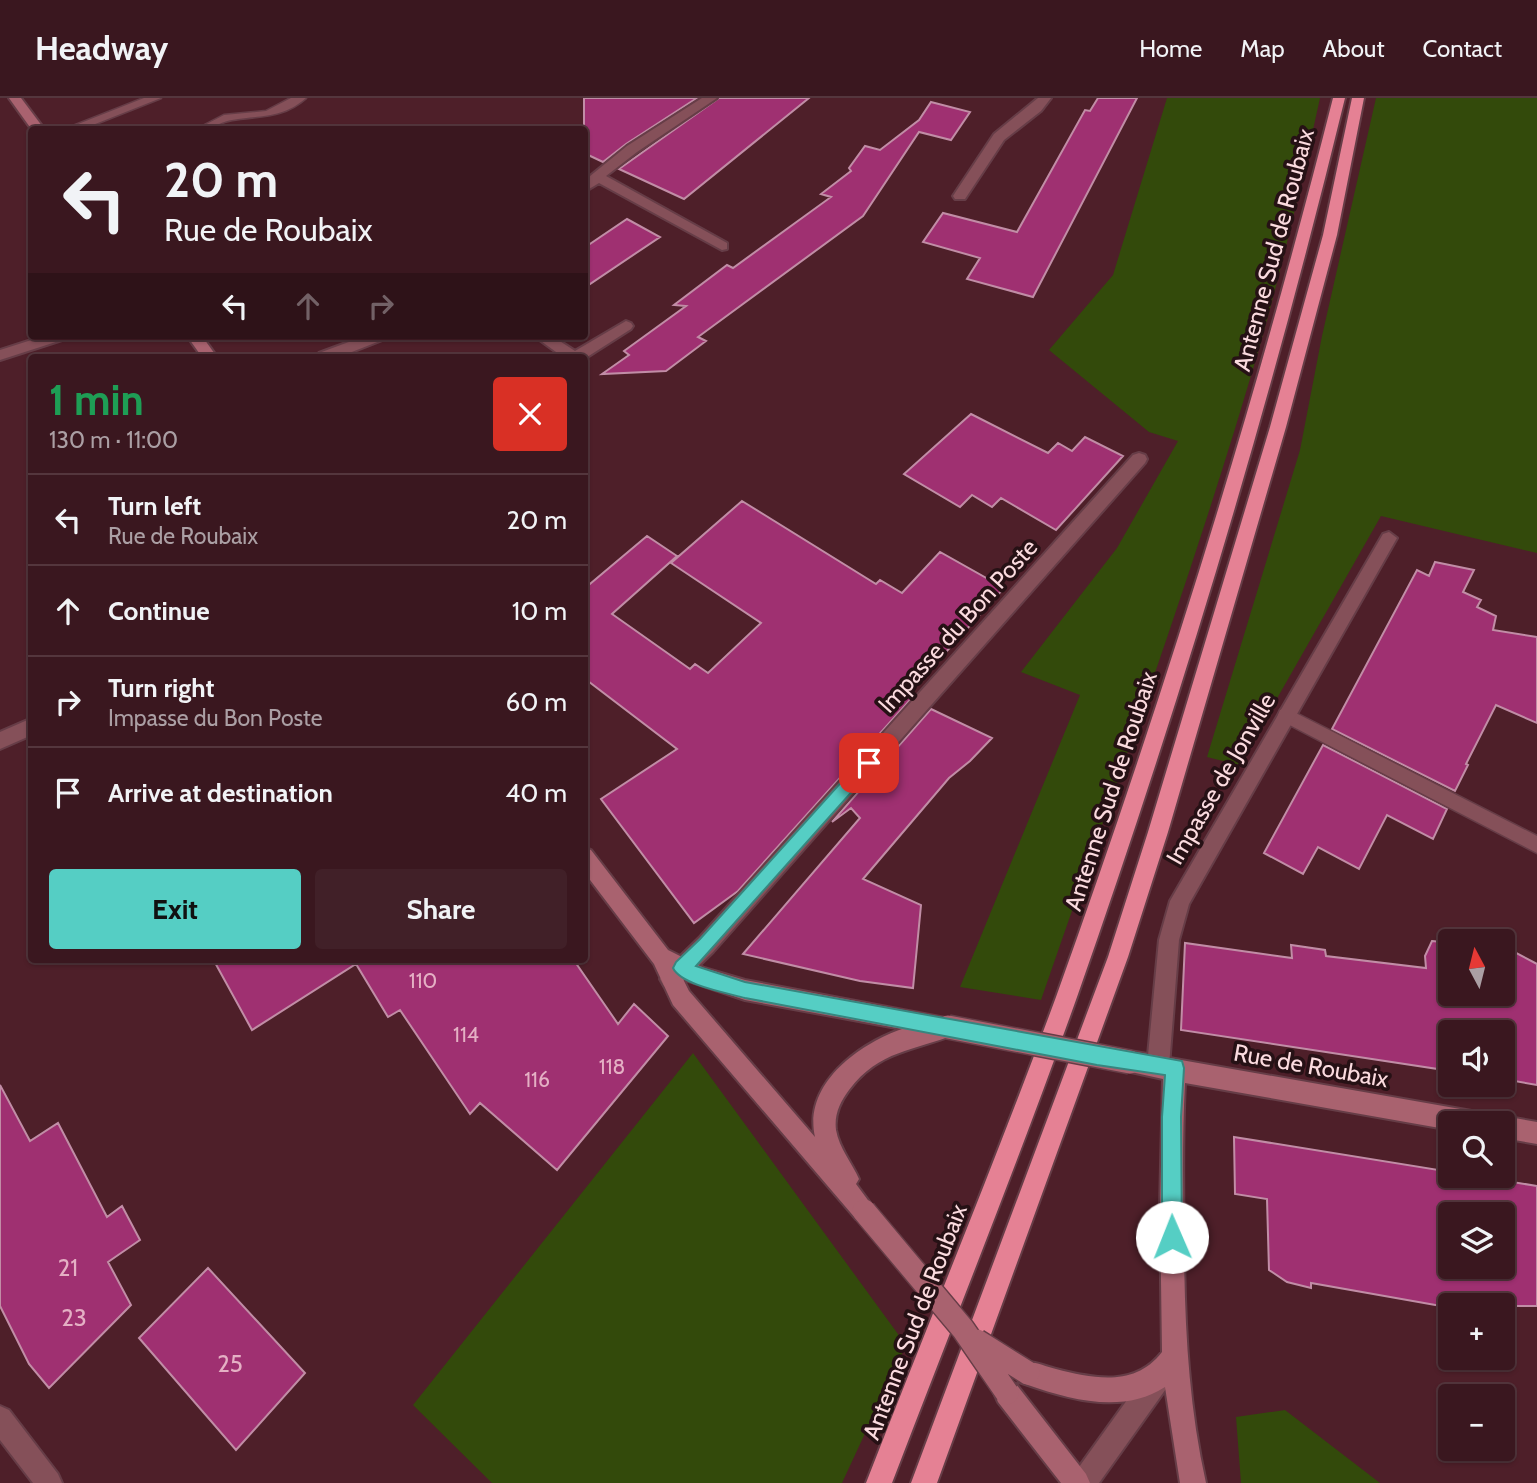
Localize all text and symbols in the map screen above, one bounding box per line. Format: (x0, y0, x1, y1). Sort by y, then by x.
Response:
text: Headway (35, 28, 168, 68)
text: Home (1139, 34, 1202, 63)
text: Map (1240, 34, 1285, 63)
text: About (1323, 34, 1385, 63)
text: Contact (1423, 34, 1502, 63)
street label: Antenne Sud de Roubaix (1227, 125, 1320, 374)
text: 20 m (164, 150, 278, 209)
icon: left (49, 154, 140, 245)
text: Rue de Roubaix (164, 210, 373, 249)
icon: left (216, 287, 254, 325)
icon: ahead (289, 287, 327, 325)
icon: right (362, 287, 400, 325)
text: 1 min (49, 374, 144, 426)
button: close (493, 377, 567, 451)
text: 130 m · 11:00 (49, 426, 178, 454)
text: Turn left (108, 490, 201, 522)
icon: left (49, 501, 87, 539)
text: 20 m (507, 504, 567, 536)
text: Rue de Roubaix (108, 522, 258, 550)
street label: Impasse du Bon Poste (872, 533, 1043, 719)
icon: ahead (49, 592, 87, 630)
text: Continue (108, 595, 210, 627)
text: 10 m (512, 595, 567, 627)
street label: Antenne Sud de Roubaix (1058, 667, 1163, 914)
text: Turn right (108, 672, 214, 704)
icon: right (49, 683, 87, 721)
text: 60 m (505, 686, 567, 718)
street label: Impasse de Jonville (1160, 688, 1281, 870)
text: Impasse du Bon Poste (108, 704, 323, 732)
pin (839, 733, 899, 793)
icon: arrive (850, 744, 888, 782)
icon: arrive (49, 774, 87, 812)
text: Arrive at destination (108, 777, 333, 809)
text: 40 m (505, 777, 567, 809)
button: Exit (49, 869, 301, 949)
button: Share (315, 869, 567, 949)
north arrow (1438, 929, 1516, 1006)
map controls (1438, 929, 1515, 1461)
house number: 110 (409, 968, 437, 993)
button: sound (1438, 1020, 1515, 1097)
house number: 114 (453, 1022, 479, 1047)
street label: Rue de Roubaix (1231, 1038, 1391, 1093)
house number: 118 (599, 1054, 625, 1079)
house number: 116 (524, 1067, 550, 1092)
button: search (1438, 1111, 1515, 1188)
street label: Antenne Sud de Roubaix (856, 1199, 973, 1444)
position arrow (1135, 1200, 1209, 1274)
button: layers (1438, 1202, 1515, 1279)
house number: 21 (58, 1253, 78, 1282)
button: + (1438, 1293, 1515, 1370)
house number: 23 (61, 1303, 87, 1332)
house number: 25 (217, 1349, 243, 1378)
button: − (1438, 1384, 1515, 1461)

